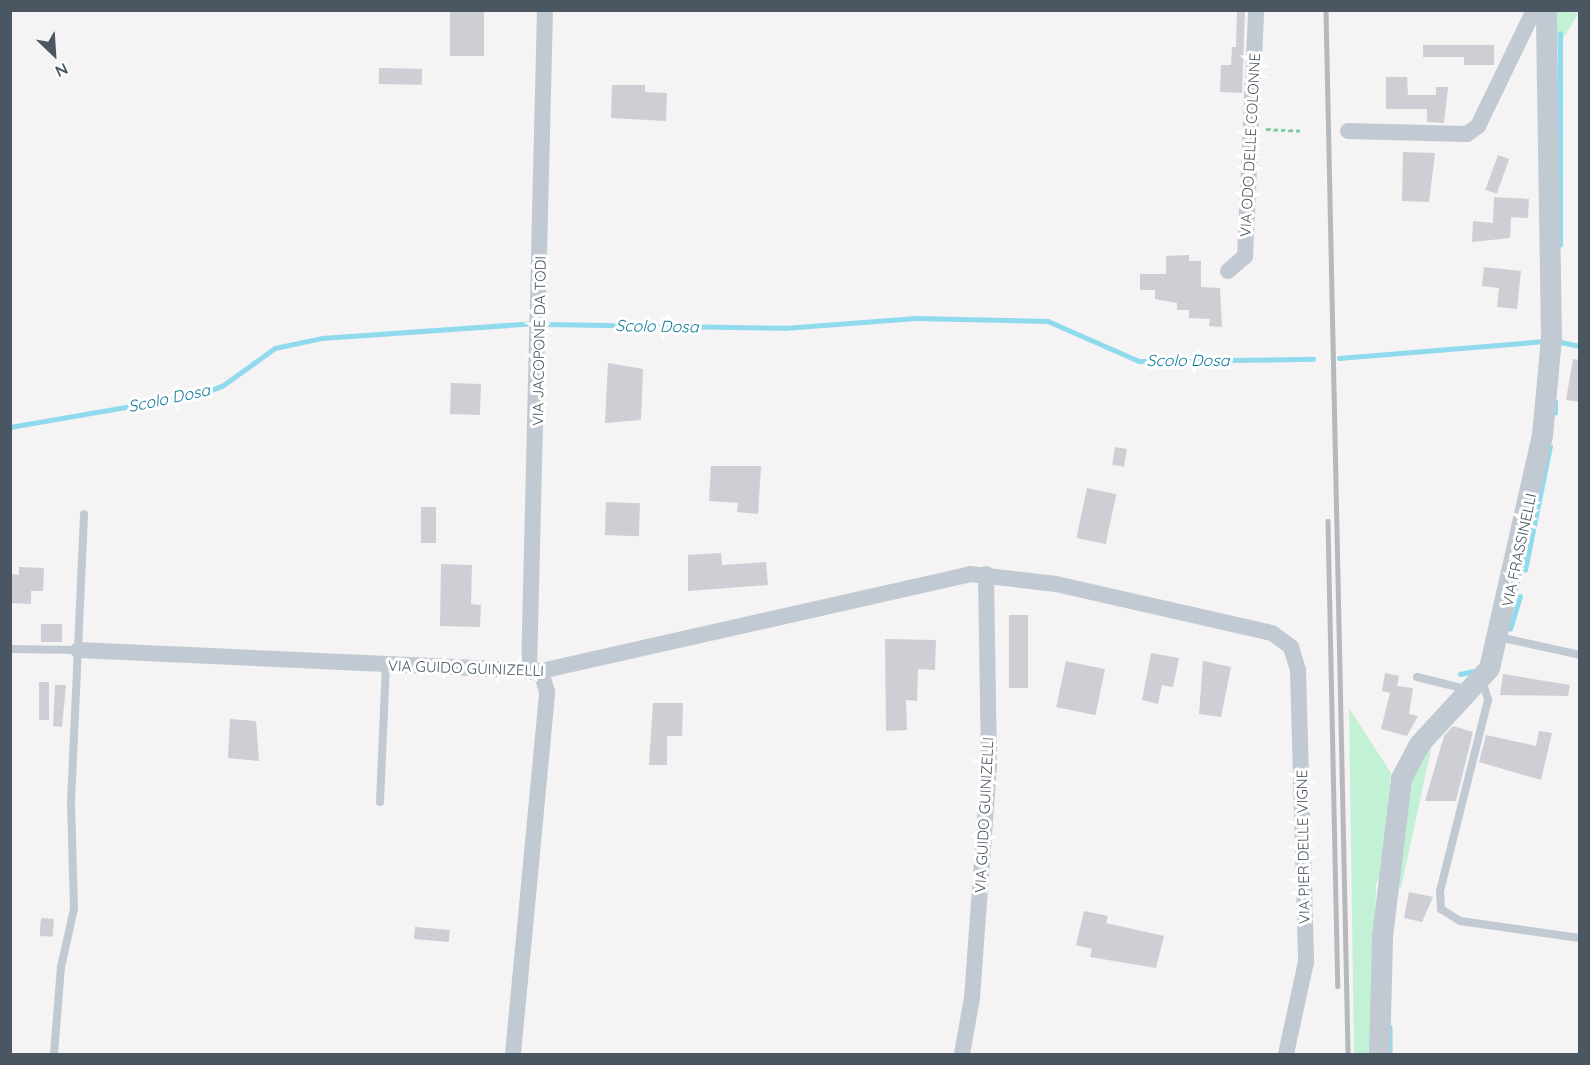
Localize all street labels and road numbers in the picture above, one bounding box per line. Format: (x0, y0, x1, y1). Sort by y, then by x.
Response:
street label: VIA ODO DELLE COLONNE (1236, 53, 1264, 237)
street label: VIA JACOPONE DA TODI (529, 256, 549, 426)
street label: VIA FRASSINELLI (1498, 492, 1540, 608)
street label: VIA GUIDO GUINIZELLI (388, 656, 544, 680)
street label: VIA GUIDO GUINIZELLI (971, 737, 997, 893)
street label: VIA PIER DELLE VIGNE (1293, 770, 1313, 924)

